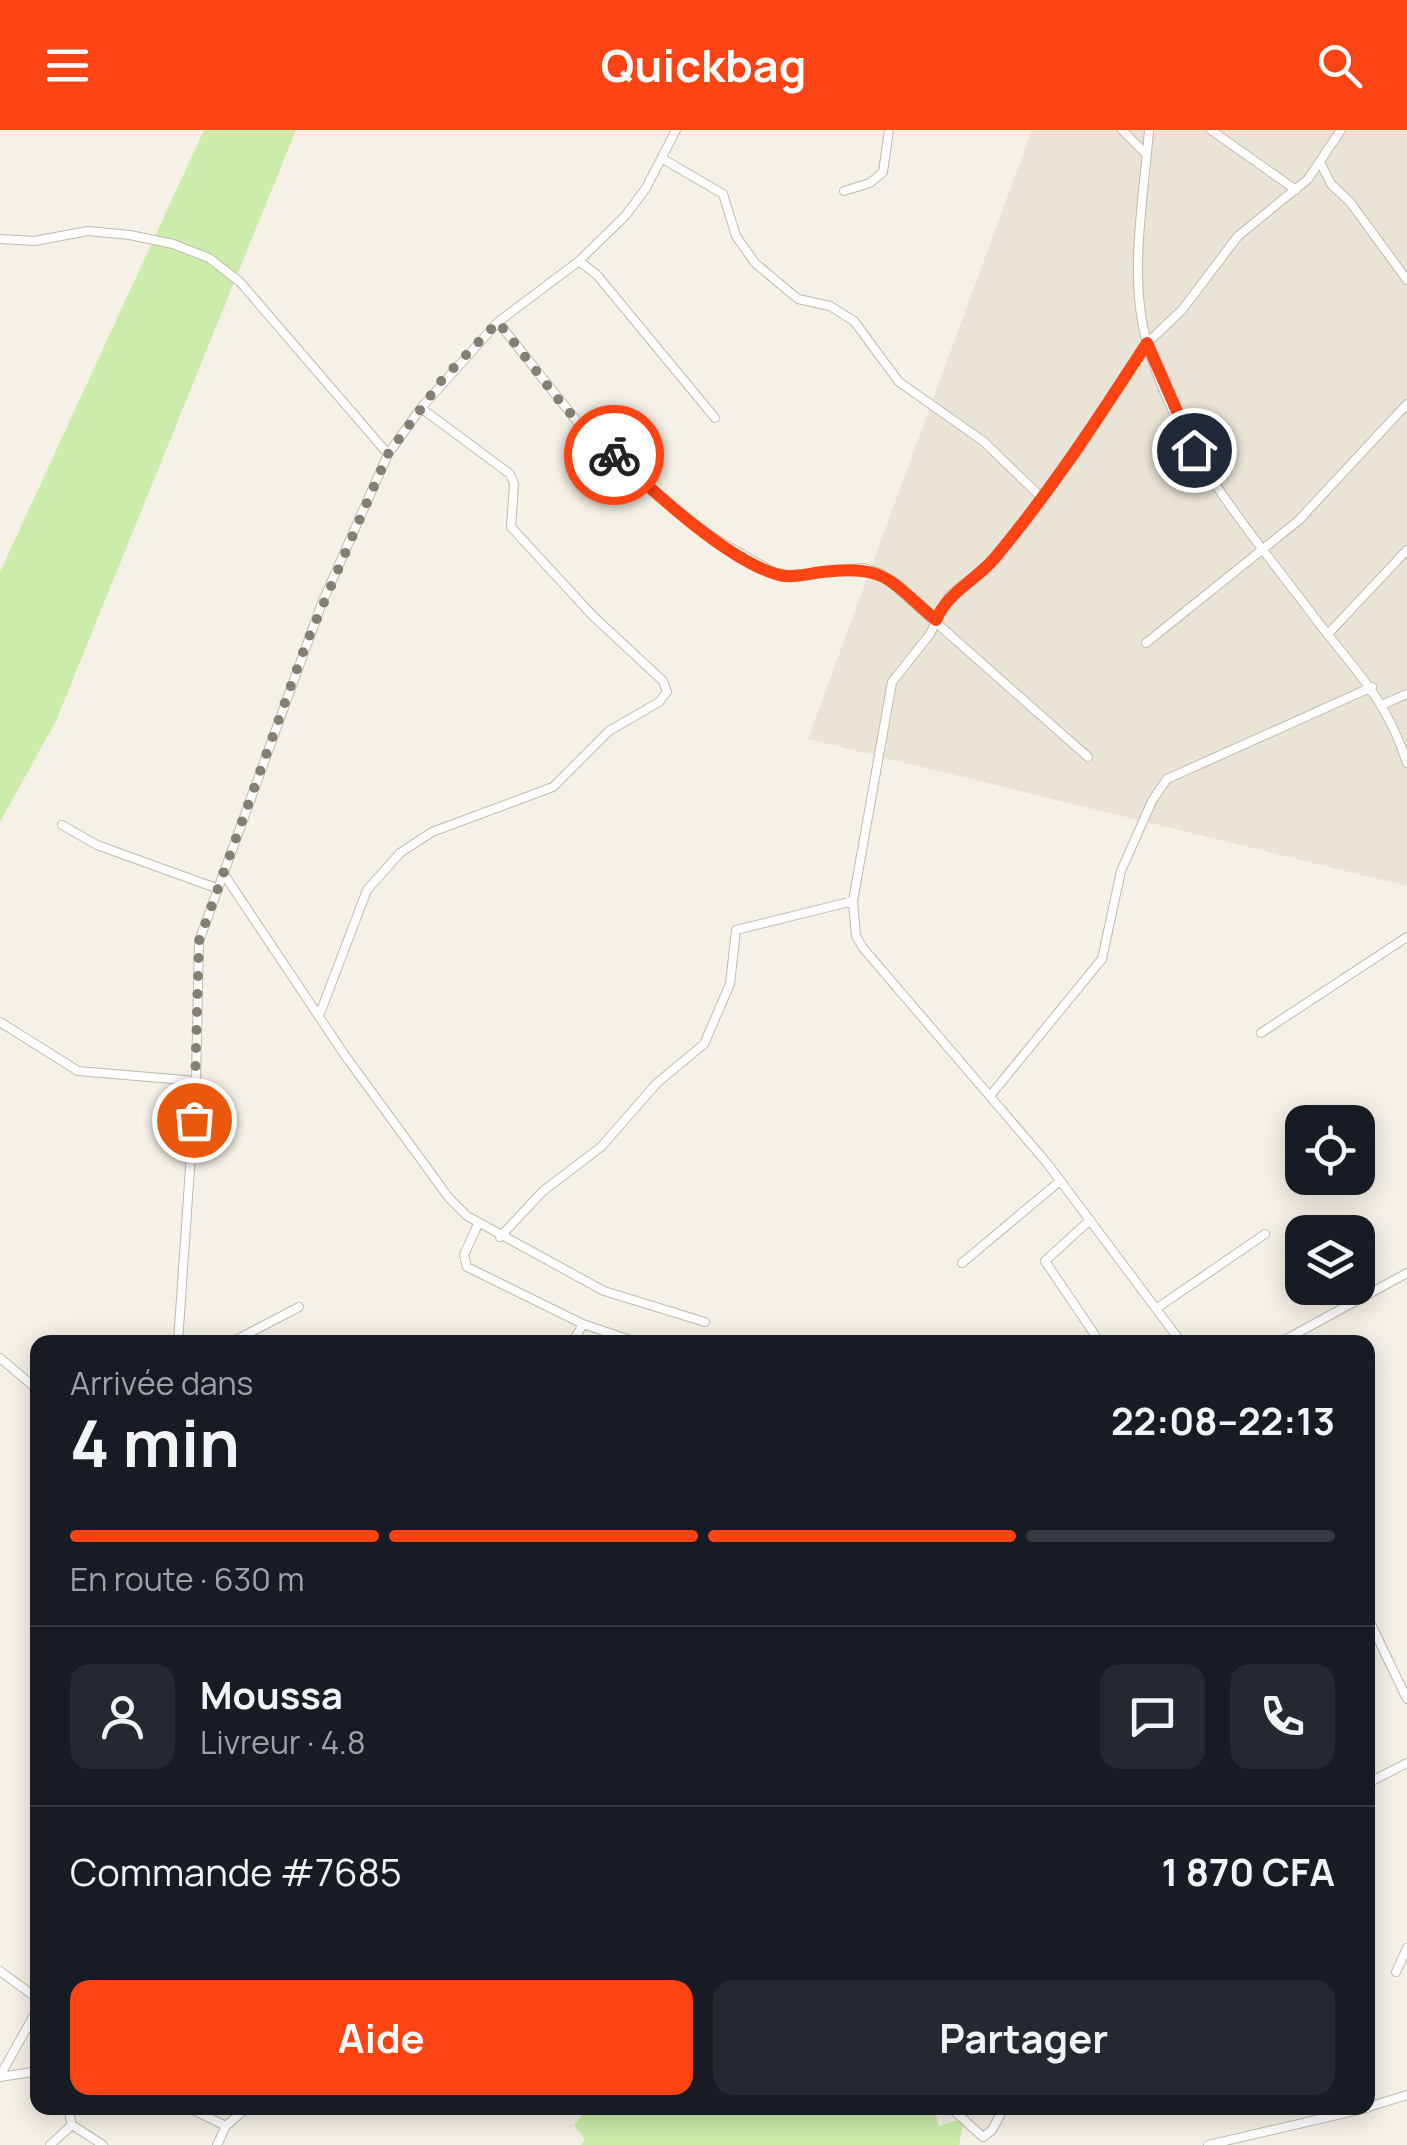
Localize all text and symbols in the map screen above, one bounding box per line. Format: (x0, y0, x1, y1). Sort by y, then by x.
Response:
text: Quickbag (601, 34, 806, 96)
icon: menu (40, 38, 95, 93)
icon: search (1312, 38, 1367, 93)
courier (564, 405, 664, 505)
pin (1152, 408, 1237, 493)
icon: home (1167, 423, 1222, 478)
icon: bike (587, 428, 642, 483)
pin (152, 1078, 237, 1163)
icon: bag (167, 1093, 222, 1148)
map controls (1285, 1105, 1375, 1305)
button: locate (1285, 1105, 1375, 1195)
button: layers (1285, 1215, 1375, 1305)
text: Arrivée dans (70, 1361, 253, 1405)
text: 22:08–22:13 (1111, 1394, 1335, 1446)
text: 4 min (70, 1398, 240, 1487)
text: En route · 630 m (70, 1557, 304, 1601)
button: person (70, 1664, 175, 1769)
button: chat (1100, 1664, 1205, 1769)
button: phone (1230, 1664, 1335, 1769)
text: Moussa (200, 1668, 343, 1720)
text: Livreur · 4.8 (200, 1720, 366, 1764)
text: Commande #7685 (70, 1845, 402, 1897)
text: 1 870 CFA (1162, 1845, 1335, 1897)
button: Aide (70, 1980, 693, 2095)
button: Partager (713, 1980, 1335, 2095)

